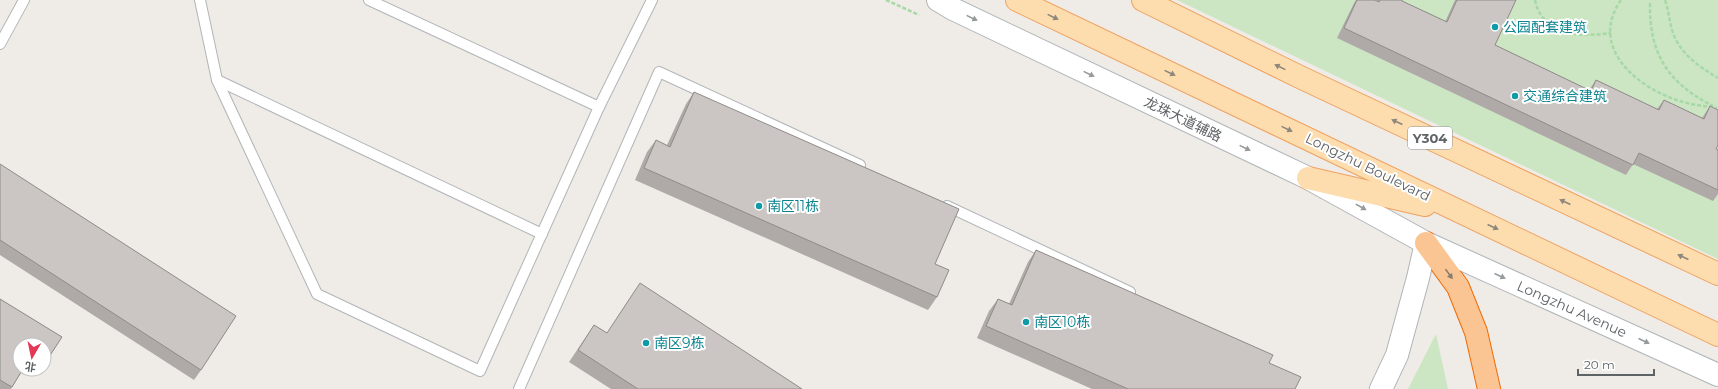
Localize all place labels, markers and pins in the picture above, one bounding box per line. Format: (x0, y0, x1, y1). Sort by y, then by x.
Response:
place label: 公园配套建筑 (1503, 18, 1587, 36)
marker: 公园配套建筑 (1490, 22, 1500, 32)
place label: 交通综合建筑 (1523, 87, 1607, 105)
marker: 交通综合建筑 (1510, 91, 1520, 101)
place label: 南区11栋 (767, 197, 819, 215)
marker: 南区11栋 (754, 201, 764, 211)
place label: 南区10栋 (1034, 313, 1090, 331)
marker: 南区10栋 (1021, 317, 1031, 327)
place label: 南区9栋 (654, 334, 705, 352)
marker: 南区9栋 (641, 338, 651, 348)

